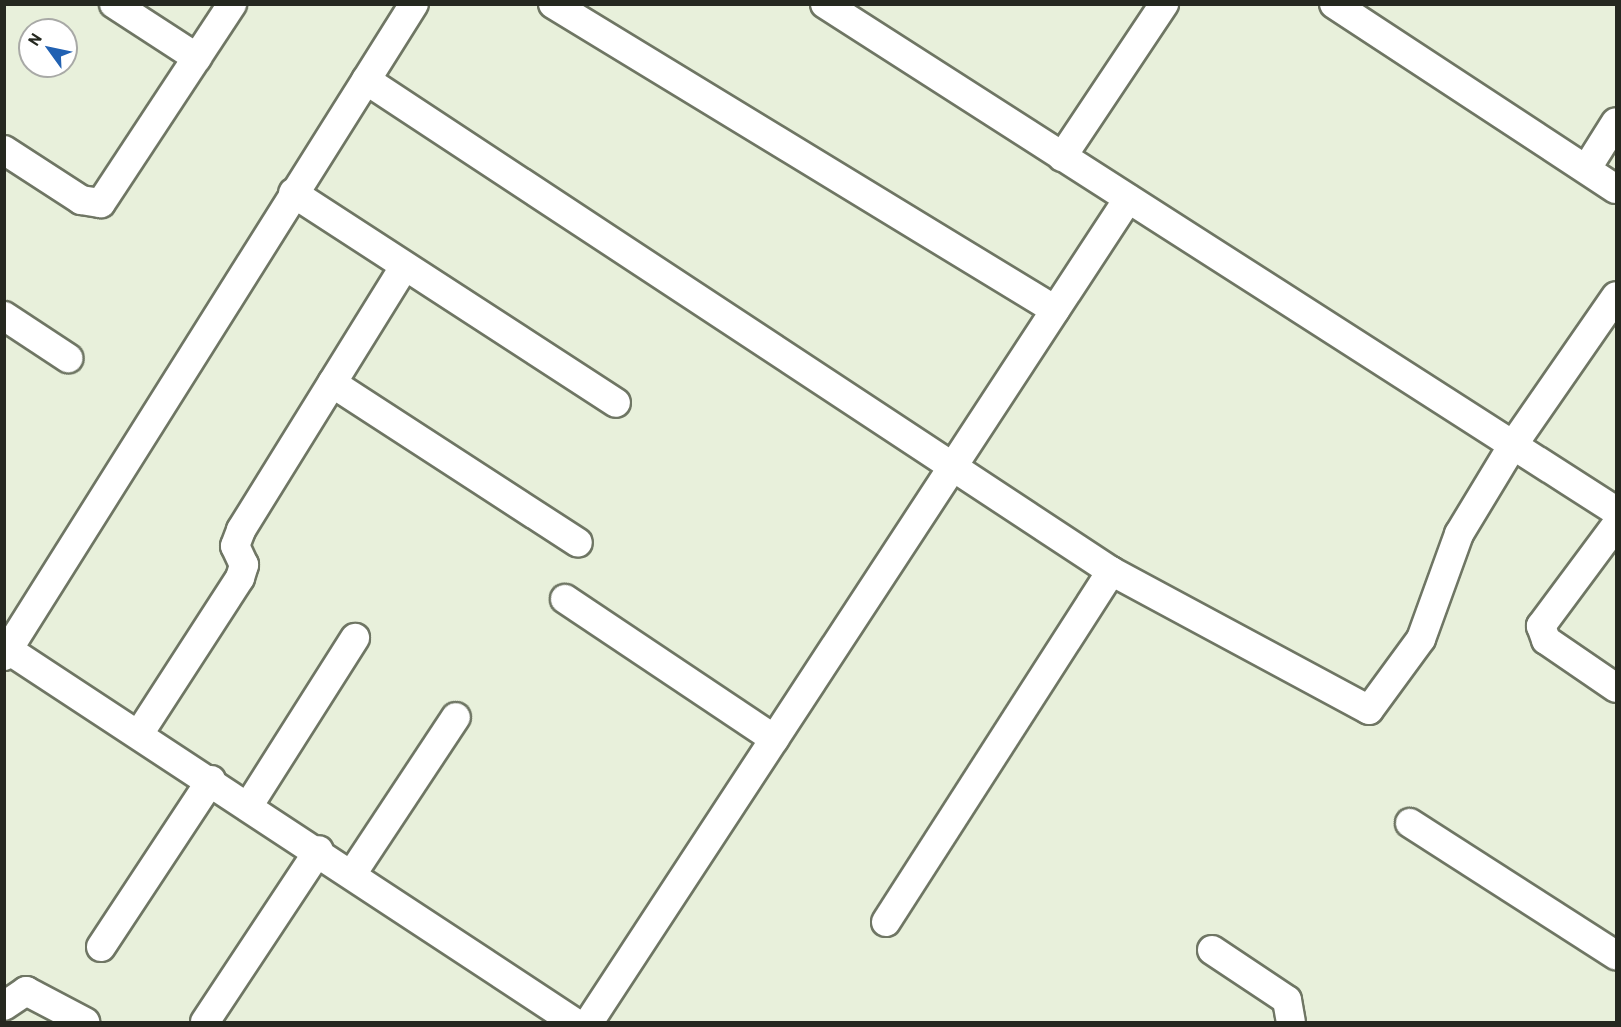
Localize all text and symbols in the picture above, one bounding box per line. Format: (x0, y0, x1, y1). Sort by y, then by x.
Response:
north arrow (18, 18, 78, 78)
text: N (23, 29, 45, 49)

